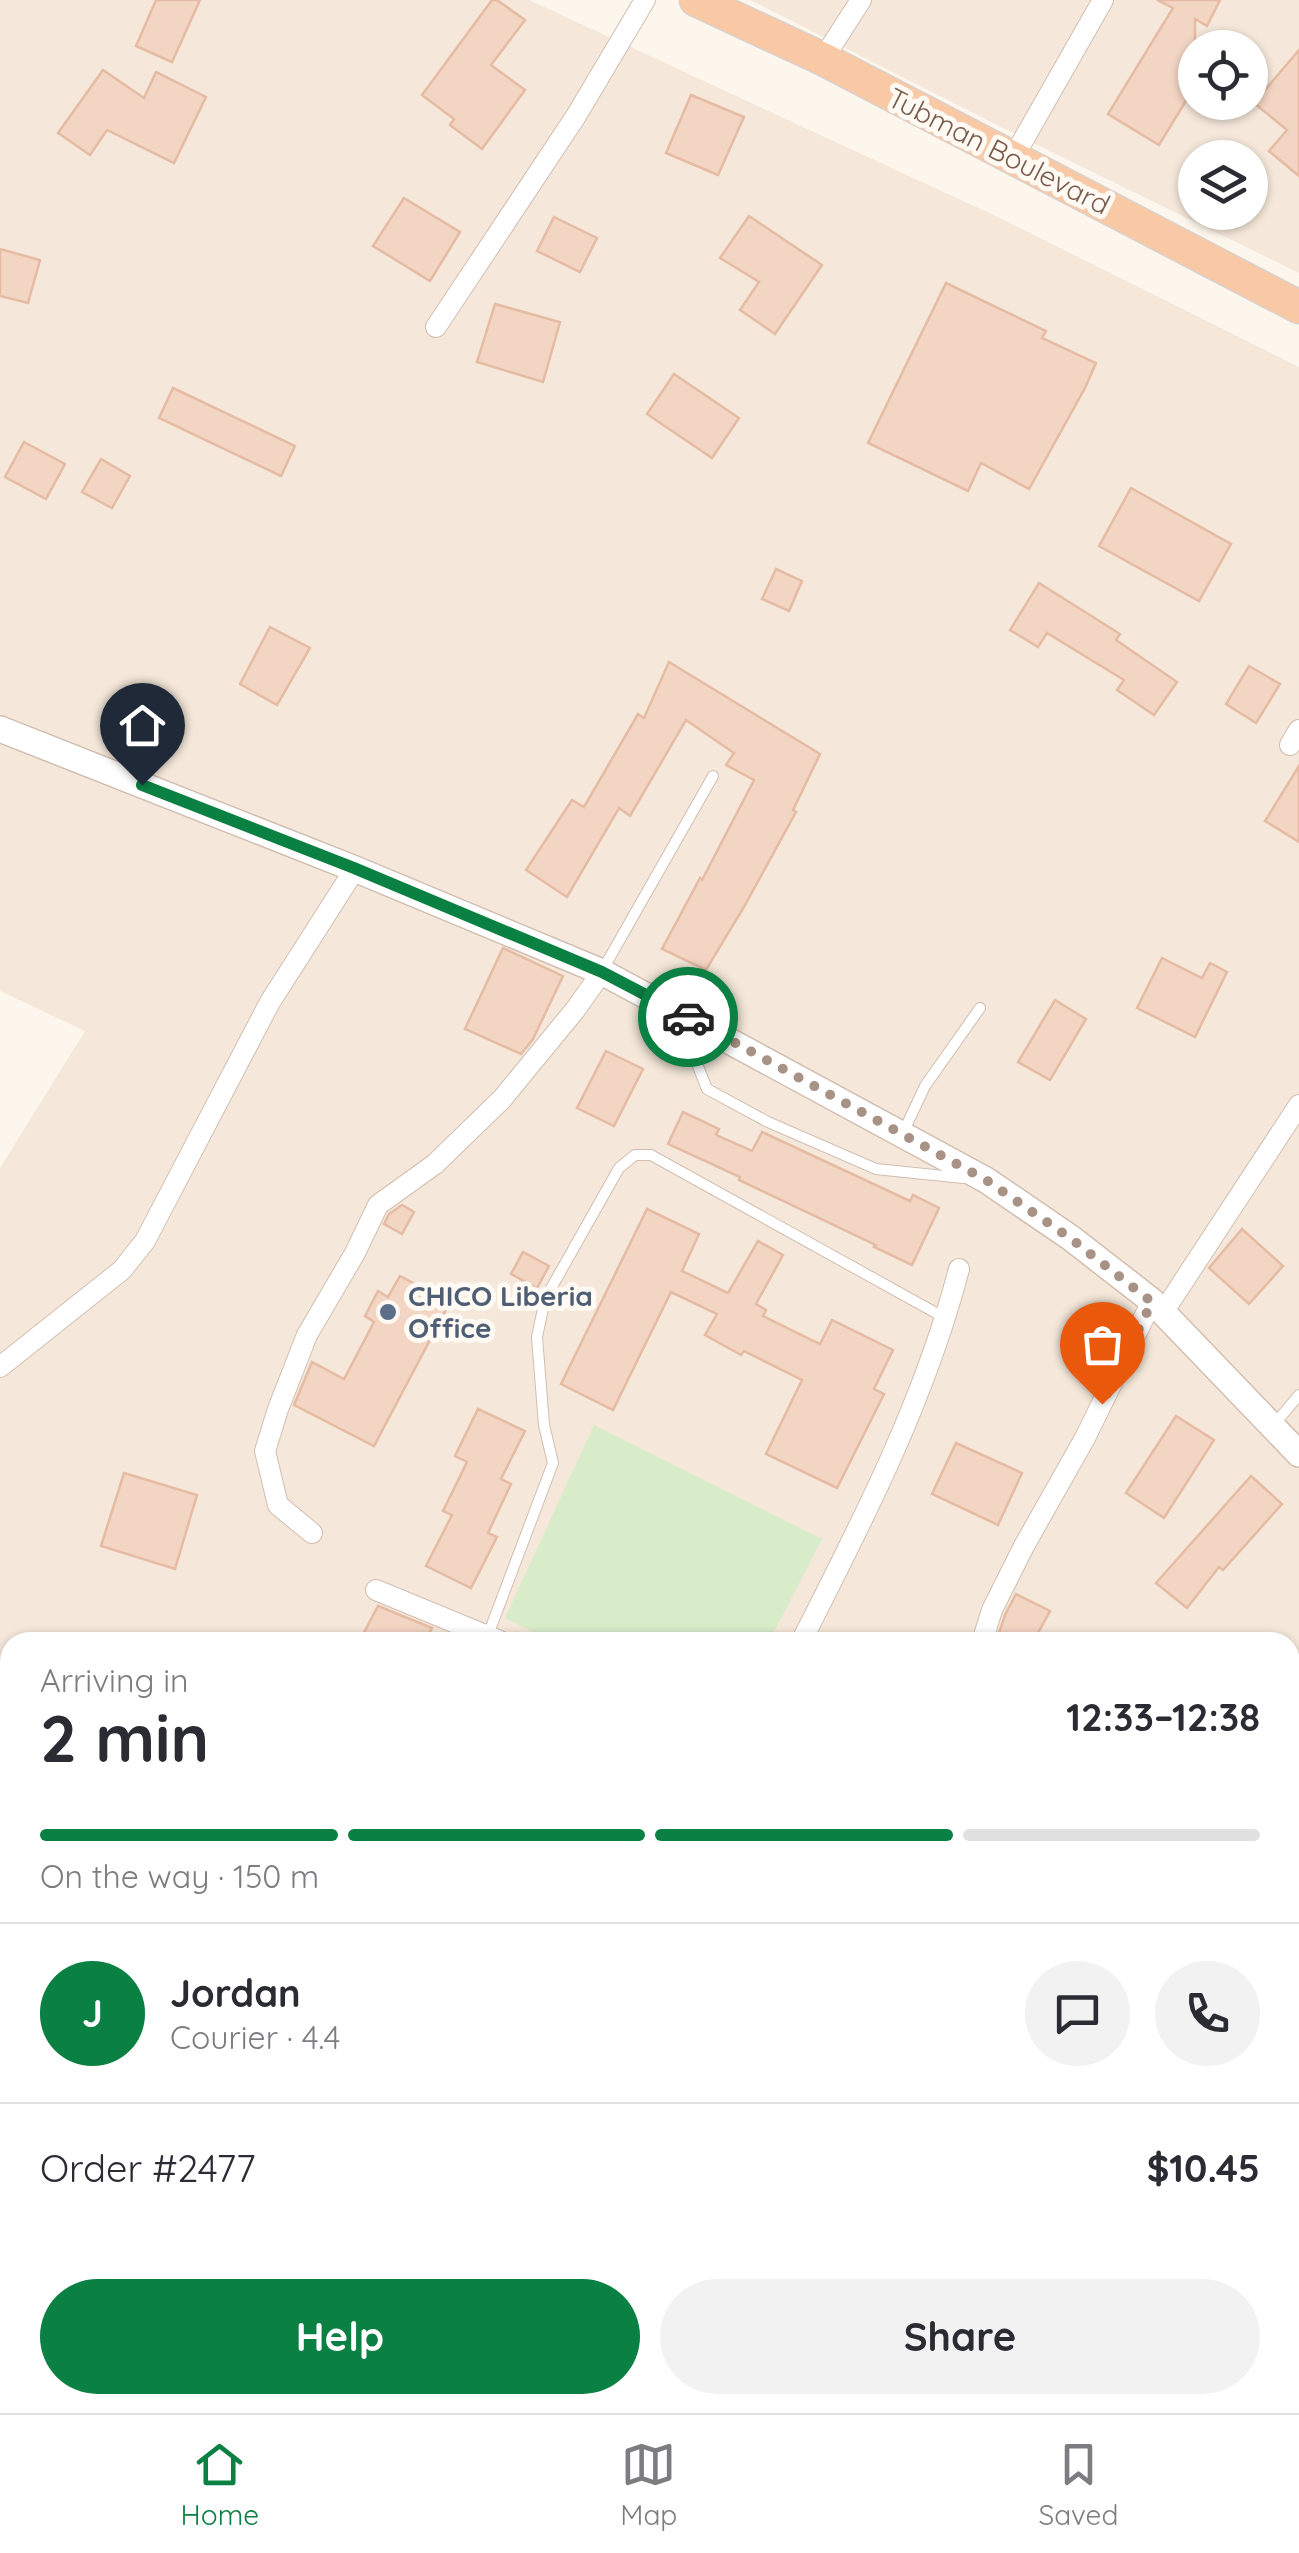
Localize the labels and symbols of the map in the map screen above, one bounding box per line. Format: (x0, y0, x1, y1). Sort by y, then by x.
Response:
street label: Tubman Boulevard (882, 79, 1116, 222)
pin (100, 683, 185, 786)
courier (638, 967, 738, 1067)
place label: CHICO Liberia Office (408, 1278, 593, 1345)
marker: CHICO Liberia Office (377, 1301, 399, 1323)
pin (1060, 1302, 1145, 1405)

